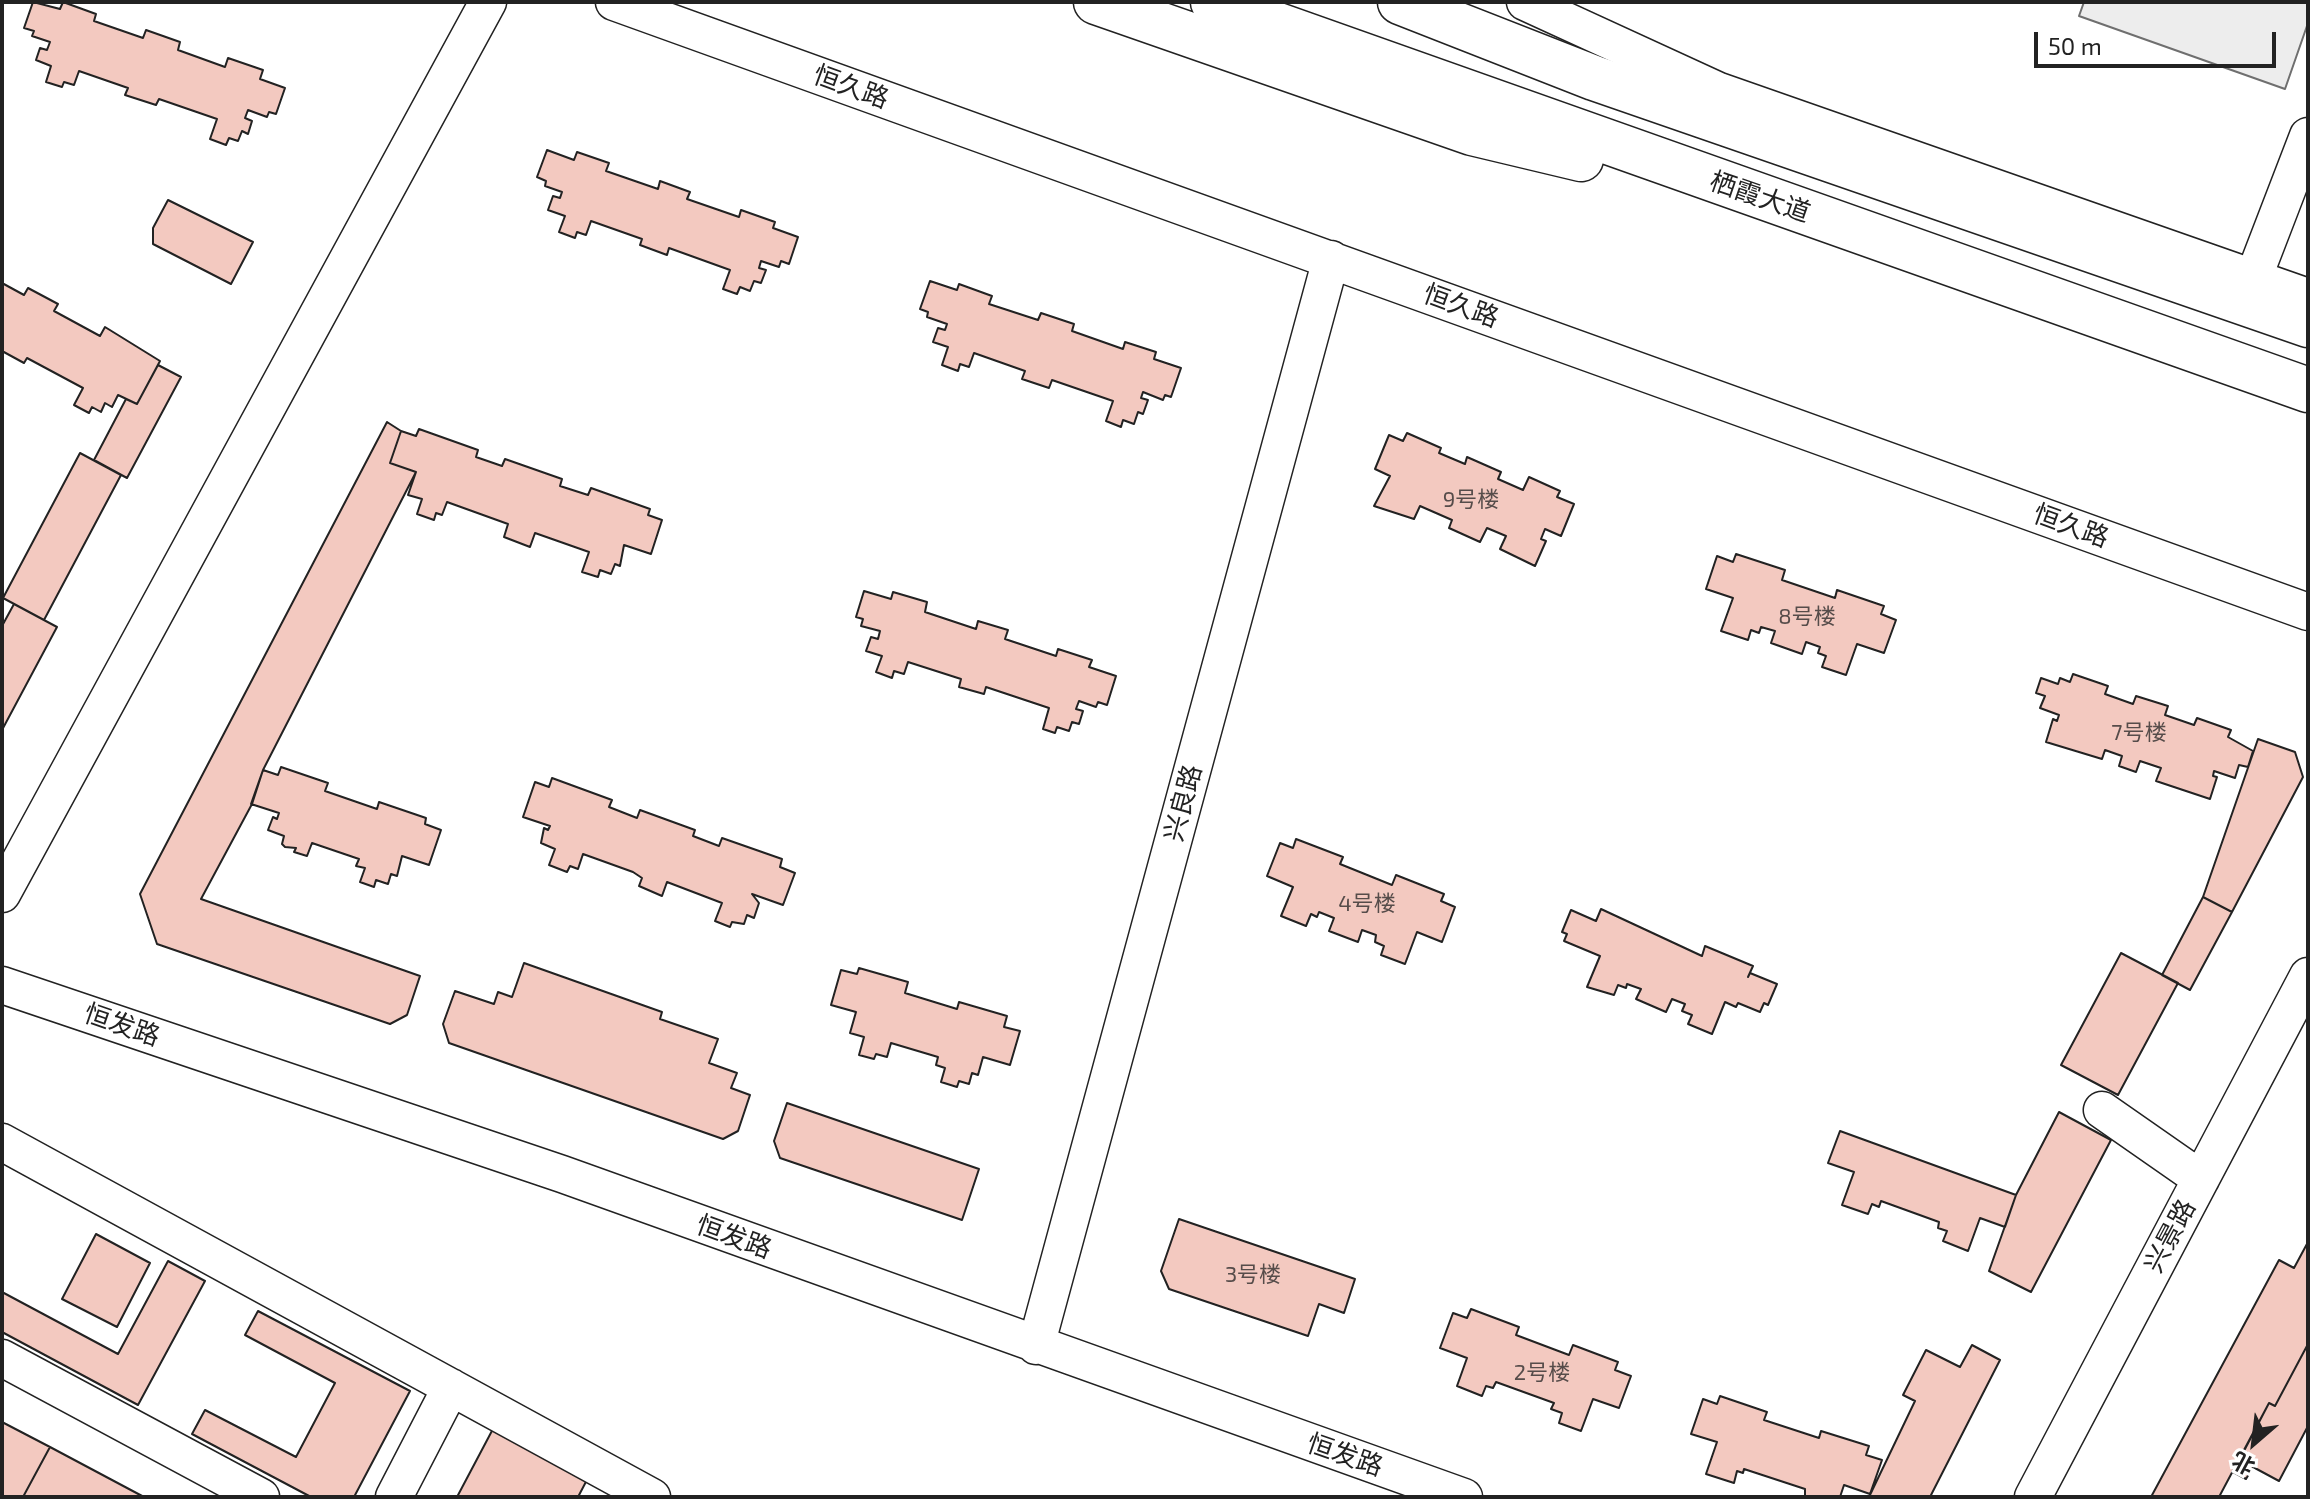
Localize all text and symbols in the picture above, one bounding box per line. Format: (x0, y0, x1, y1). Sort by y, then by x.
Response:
scale bar (2038, 16, 2280, 66)
text: 50 m (2048, 31, 2102, 60)
street label: 恒久路 (809, 59, 893, 115)
street label: 栖霞大道 (1706, 165, 1814, 229)
street label: 恒久路 (1419, 278, 1503, 334)
house number: 9号楼 (1443, 487, 1499, 513)
street label: 恒久路 (2029, 498, 2113, 554)
house number: 8号楼 (1778, 604, 1836, 630)
house number: 7号楼 (2111, 720, 2167, 746)
street label: 兴良路 (1158, 761, 1208, 845)
house number: 4号楼 (1338, 891, 1396, 917)
street label: 恒发路 (80, 998, 164, 1052)
street label: 兴景路 (2138, 1194, 2202, 1278)
street label: 恒发路 (692, 1209, 776, 1265)
house number: 3号楼 (1225, 1262, 1281, 1288)
house number: 2号楼 (1514, 1360, 1570, 1386)
north arrow (2214, 1403, 2294, 1483)
street label: 恒发路 (1303, 1428, 1387, 1482)
text: 北 (2227, 1448, 2259, 1481)

